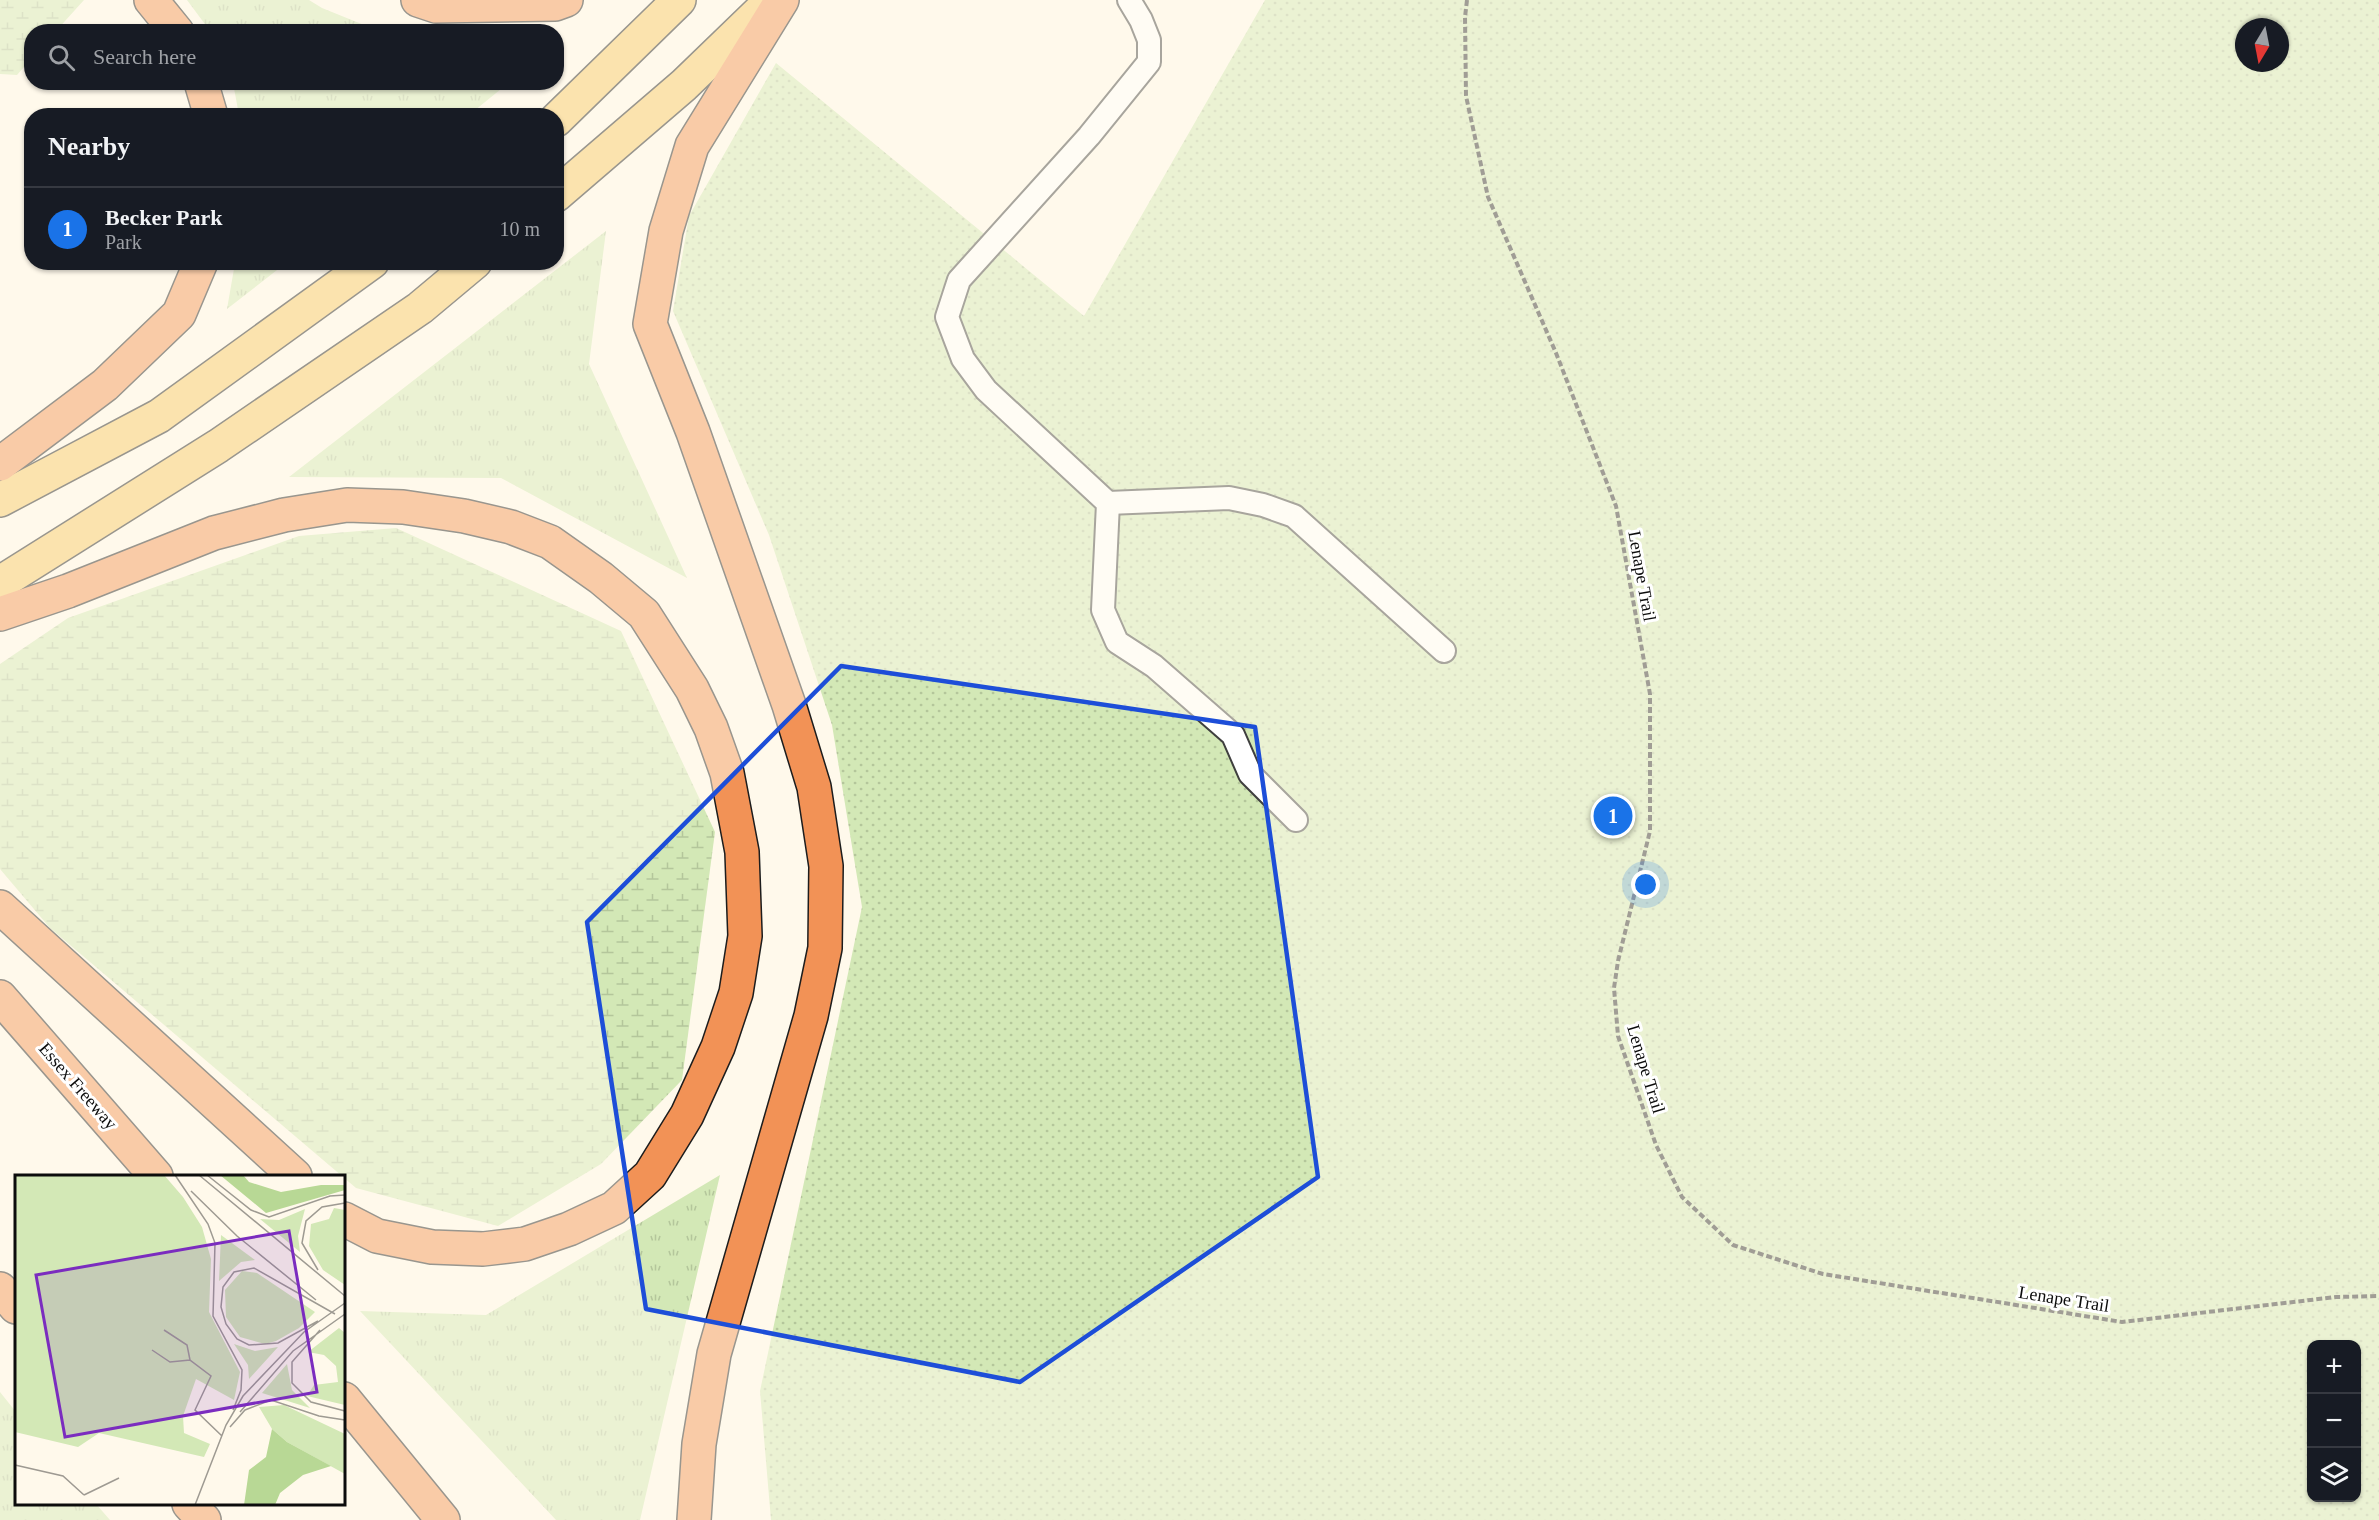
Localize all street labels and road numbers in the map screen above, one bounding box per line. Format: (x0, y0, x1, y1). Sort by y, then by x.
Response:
street label: Lenape Trail (1624, 529, 1660, 623)
street label: Lenape Trail (1623, 1022, 1669, 1116)
street label: Essex Freeway (35, 1039, 121, 1133)
street label: Lenape Trail (2017, 1282, 2111, 1316)

